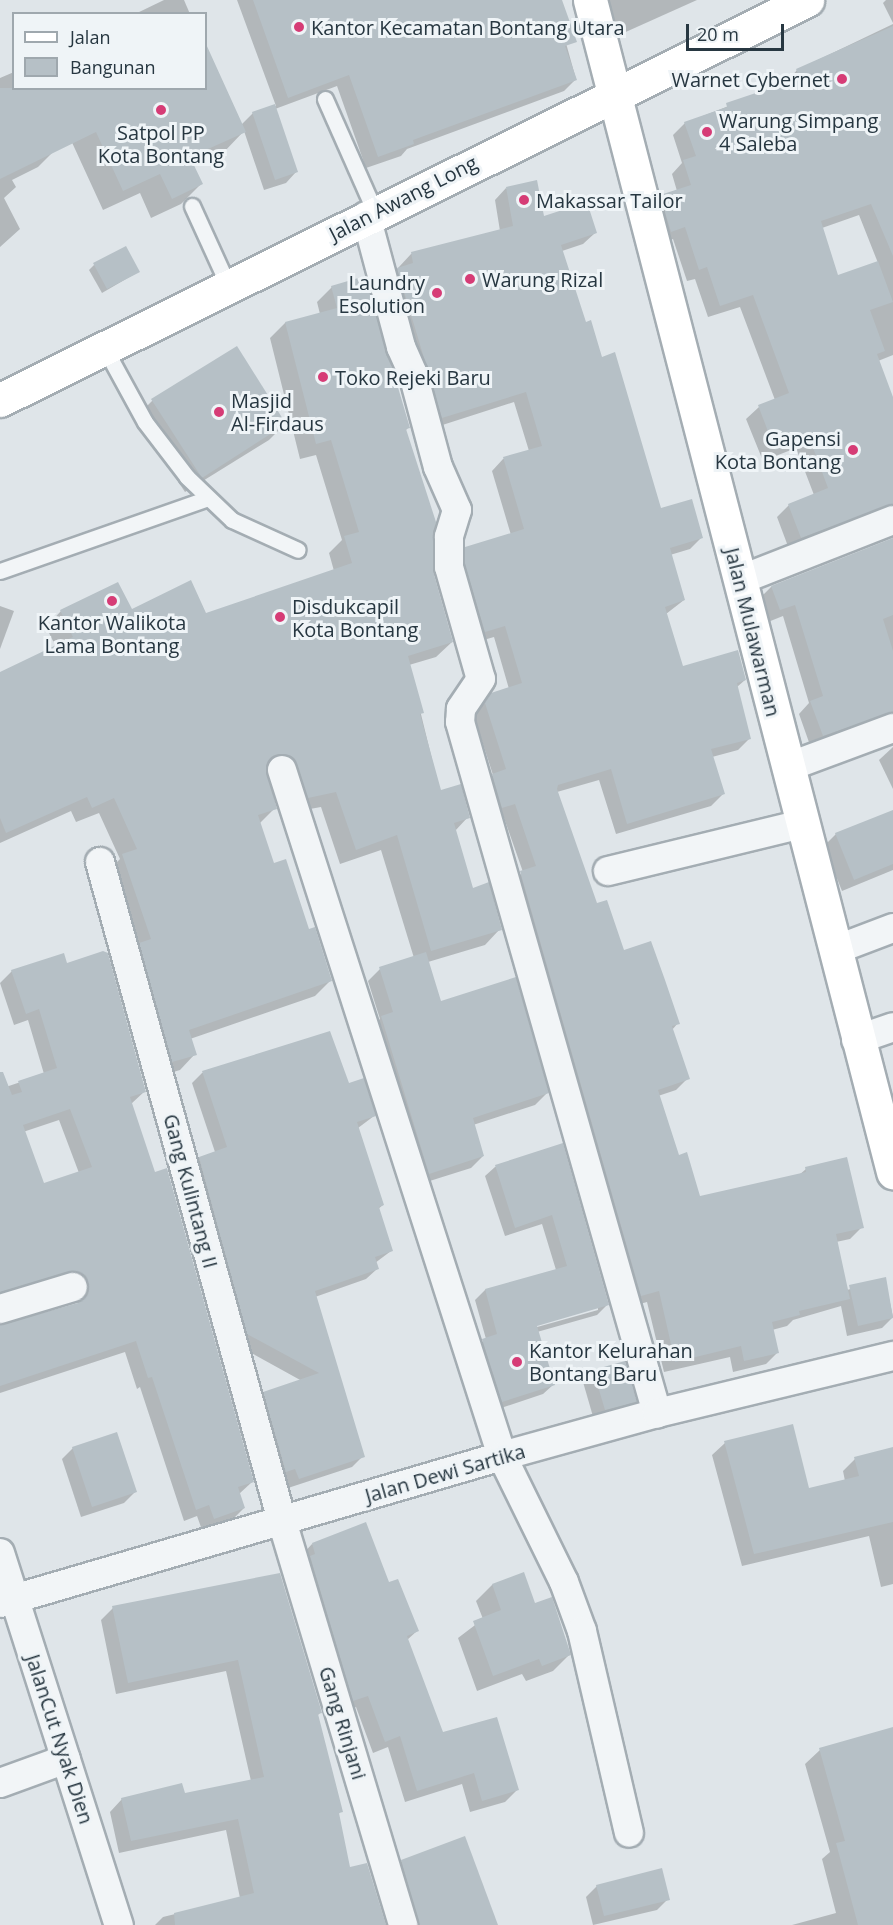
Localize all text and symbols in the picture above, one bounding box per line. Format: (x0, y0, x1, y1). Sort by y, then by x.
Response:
legend (12, 12, 207, 90)
scale bar (689, 12, 786, 50)
place label: Kantor Kecamatan Bontang Utara (311, 15, 625, 39)
marker: Kantor Kecamatan Bontang Utara (292, 20, 306, 34)
text: 20 m (697, 22, 739, 46)
text: Jalan (70, 25, 110, 49)
text: Bangunan (70, 55, 156, 79)
place label: Warnet Cybernet (672, 67, 830, 91)
marker: Warnet Cybernet (835, 72, 849, 86)
marker: Satpol PP Kota Bontang (154, 103, 168, 117)
place label: Warung Simpang 4 Saleba (719, 108, 878, 155)
place label: Satpol PP Kota Bontang (98, 120, 224, 167)
marker: Warung Simpang 4 Saleba (700, 125, 714, 139)
street label: Jalan Awang Long (325, 150, 481, 246)
place label: Makassar Tailor (536, 188, 683, 212)
marker: Makassar Tailor (517, 193, 531, 207)
place label: Warung Rizal (482, 267, 603, 291)
place label: Laundry Esolution (339, 270, 425, 317)
marker: Warung Rizal (463, 272, 477, 286)
marker: Laundry Esolution (430, 286, 444, 300)
place label: Toko Rejeki Baru (335, 365, 491, 389)
marker: Toko Rejeki Baru (316, 370, 330, 384)
place label: Masjid Al-Firdaus (231, 388, 324, 435)
marker: Masjid Al-Firdaus (212, 405, 226, 419)
place label: Gapensi Kota Bontang (715, 426, 841, 473)
marker: Gapensi Kota Bontang (846, 443, 860, 457)
street label: Jalan Mulawarman (720, 545, 786, 719)
marker: Kantor Walikota Lama Bontang (105, 594, 119, 608)
place label: Disdukcapil Kota Bontang (292, 594, 418, 641)
place label: Kantor Walikota Lama Bontang (38, 610, 186, 657)
marker: Disdukcapil Kota Bontang (273, 610, 287, 624)
street label: Gang Kulintang II (159, 1111, 223, 1271)
place label: Kantor Kelurahan Bontang Baru (529, 1338, 693, 1385)
marker: Kantor Kelurahan Bontang Baru (510, 1355, 524, 1369)
street label: Jalan Dewi Sartika (362, 1439, 528, 1507)
street label: JalanCut Nyak Dien (21, 1651, 99, 1827)
street label: Gang Rinjani (314, 1663, 372, 1783)

